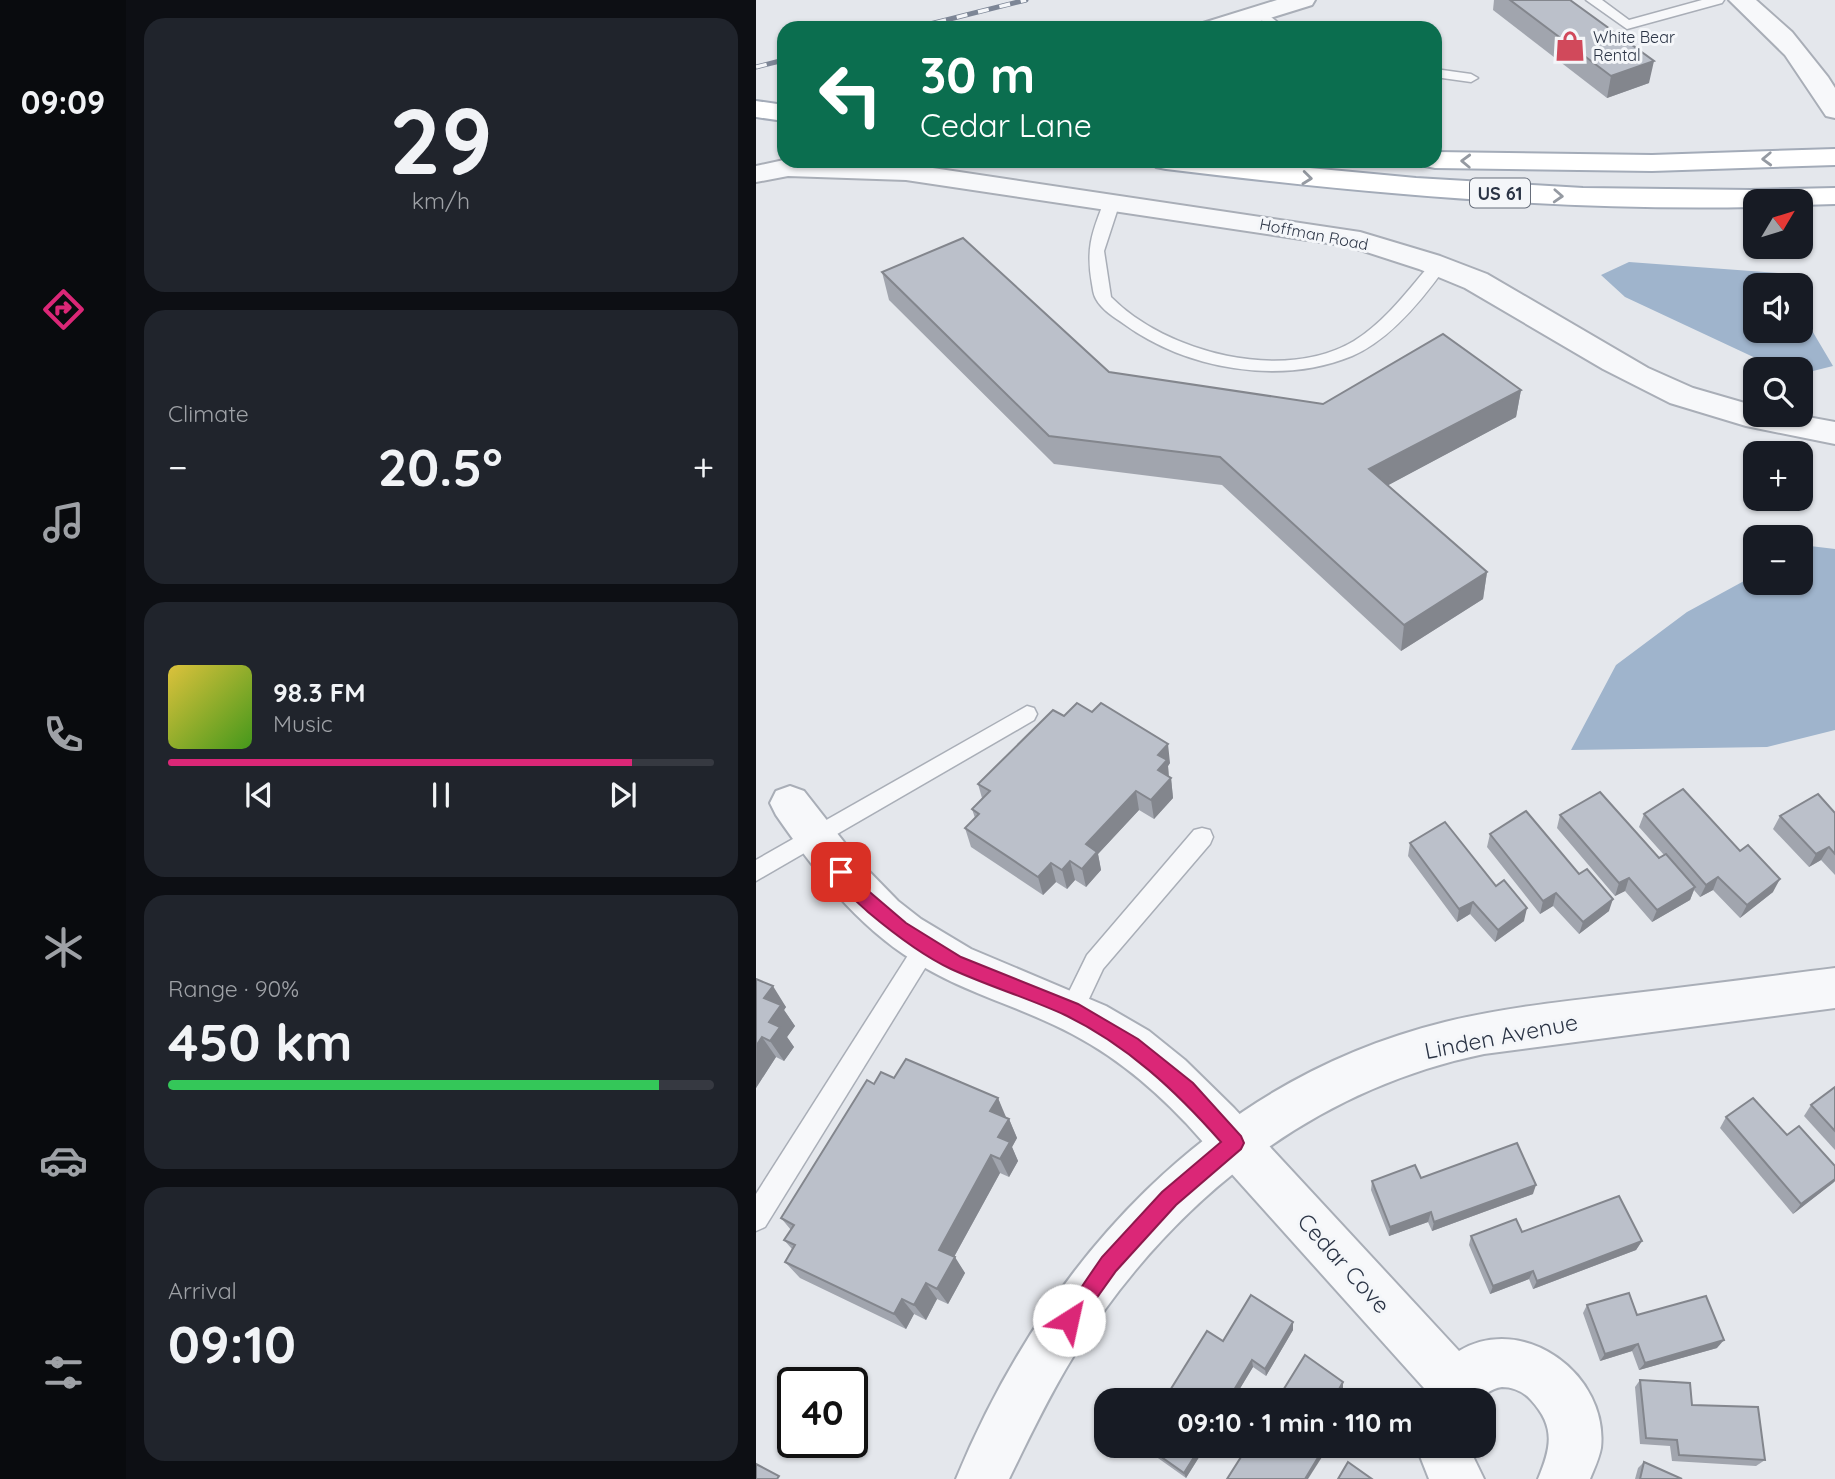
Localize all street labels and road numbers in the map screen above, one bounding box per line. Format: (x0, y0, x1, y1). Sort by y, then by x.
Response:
road number: US 61 (1470, 178, 1530, 208)
street label: Hoffman Road (1258, 214, 1370, 254)
street label: Linden Avenue (1422, 1007, 1580, 1065)
street label: Cedar Cove (1291, 1207, 1397, 1319)

